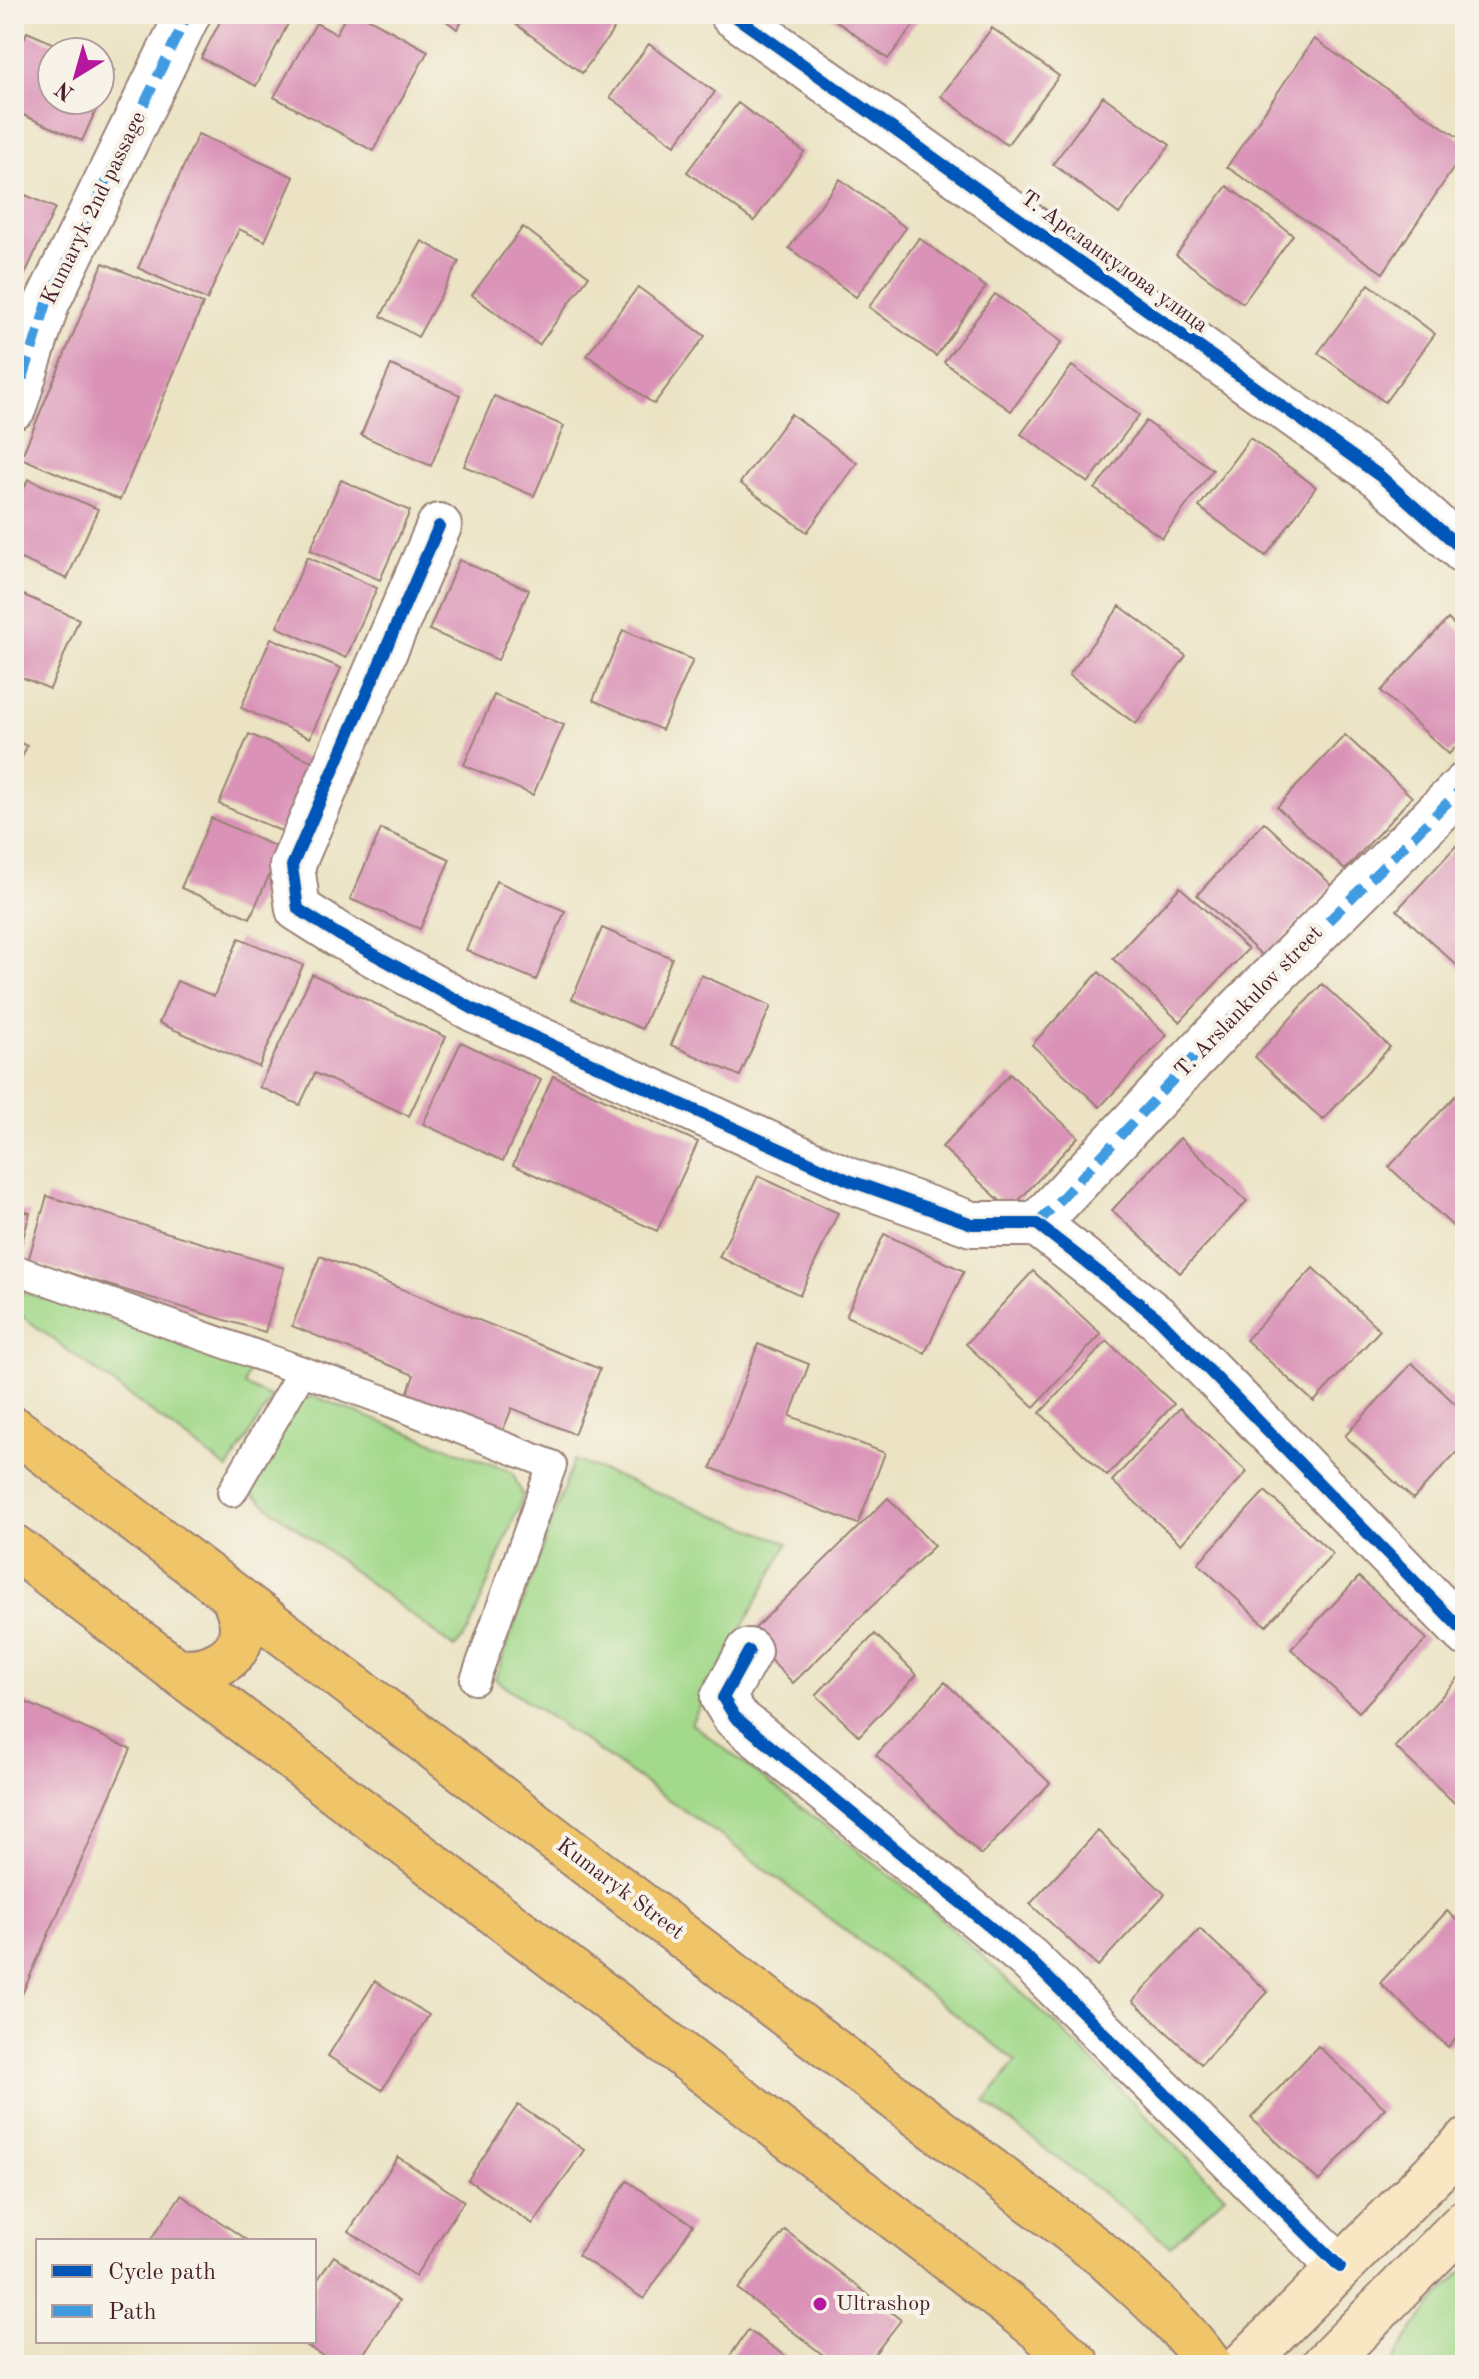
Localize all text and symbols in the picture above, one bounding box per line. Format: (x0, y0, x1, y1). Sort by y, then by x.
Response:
north arrow (36, 36, 116, 116)
text: N (52, 76, 79, 104)
street label: Kumaryk 2nd passage (38, 108, 150, 308)
street label: Т. Арсланкулова улица (1016, 187, 1212, 337)
street label: T. Arslankulov street (1171, 922, 1327, 1082)
street label: Kumaryk Street (552, 1834, 688, 1944)
legend (36, 2239, 316, 2343)
text: Cycle path (108, 2261, 216, 2285)
place label: Ultrashop (836, 2293, 931, 2315)
marker: Ultrashop (811, 2295, 829, 2313)
text: Path (108, 2301, 157, 2325)

